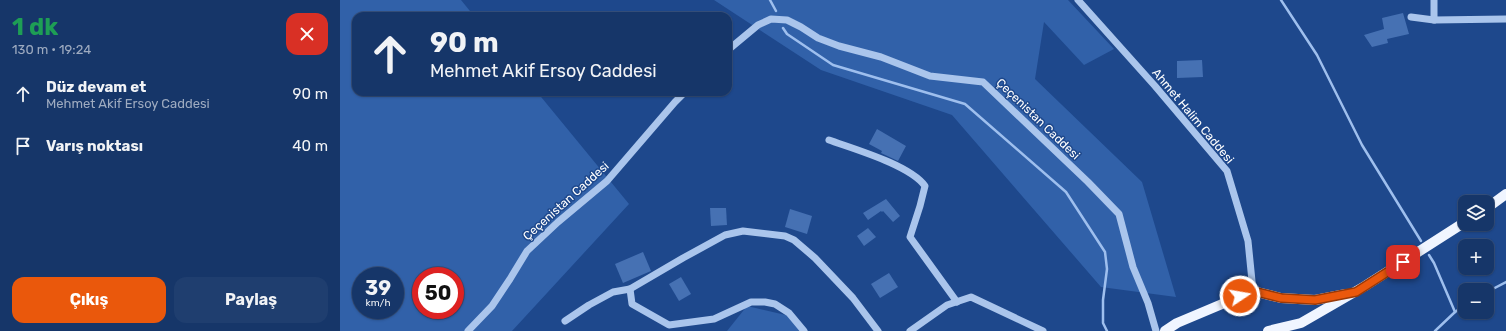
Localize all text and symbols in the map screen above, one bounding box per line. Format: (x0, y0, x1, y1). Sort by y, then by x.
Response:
text: 1 dk (12, 13, 58, 41)
button: close (286, 13, 328, 55)
text: 90 m (430, 26, 499, 59)
icon: ahead (364, 28, 416, 80)
text: 130 m · 19:24 (12, 42, 91, 57)
text: Mehmet Akif Ersoy Caddesi (430, 60, 657, 82)
street label: Ahmet Halim Caddesi (1149, 66, 1237, 166)
street label: Çeçenistan Caddesi (993, 76, 1083, 162)
text: Düz devam et (46, 78, 146, 96)
icon: ahead (12, 83, 34, 105)
text: 90 m (293, 85, 328, 103)
text: Mehmet Akif Ersoy Caddesi (46, 96, 210, 111)
icon: arrive (12, 135, 34, 157)
text: Varış noktası (46, 137, 143, 155)
text: 40 m (292, 137, 328, 155)
street label: Çeçenistan Caddesi (520, 159, 612, 243)
map controls (1458, 195, 1494, 319)
button: layers (1458, 195, 1494, 231)
button: + (1458, 239, 1494, 275)
pin (1386, 245, 1420, 279)
icon: arrive (1392, 251, 1414, 273)
speed limit sign: 50 (412, 267, 464, 319)
position arrow (1219, 275, 1261, 317)
text: 39 (365, 276, 391, 300)
button: Çıkış (12, 277, 166, 323)
button: Paylaş (174, 277, 328, 323)
button: − (1458, 283, 1494, 319)
text: km/h (366, 297, 390, 309)

